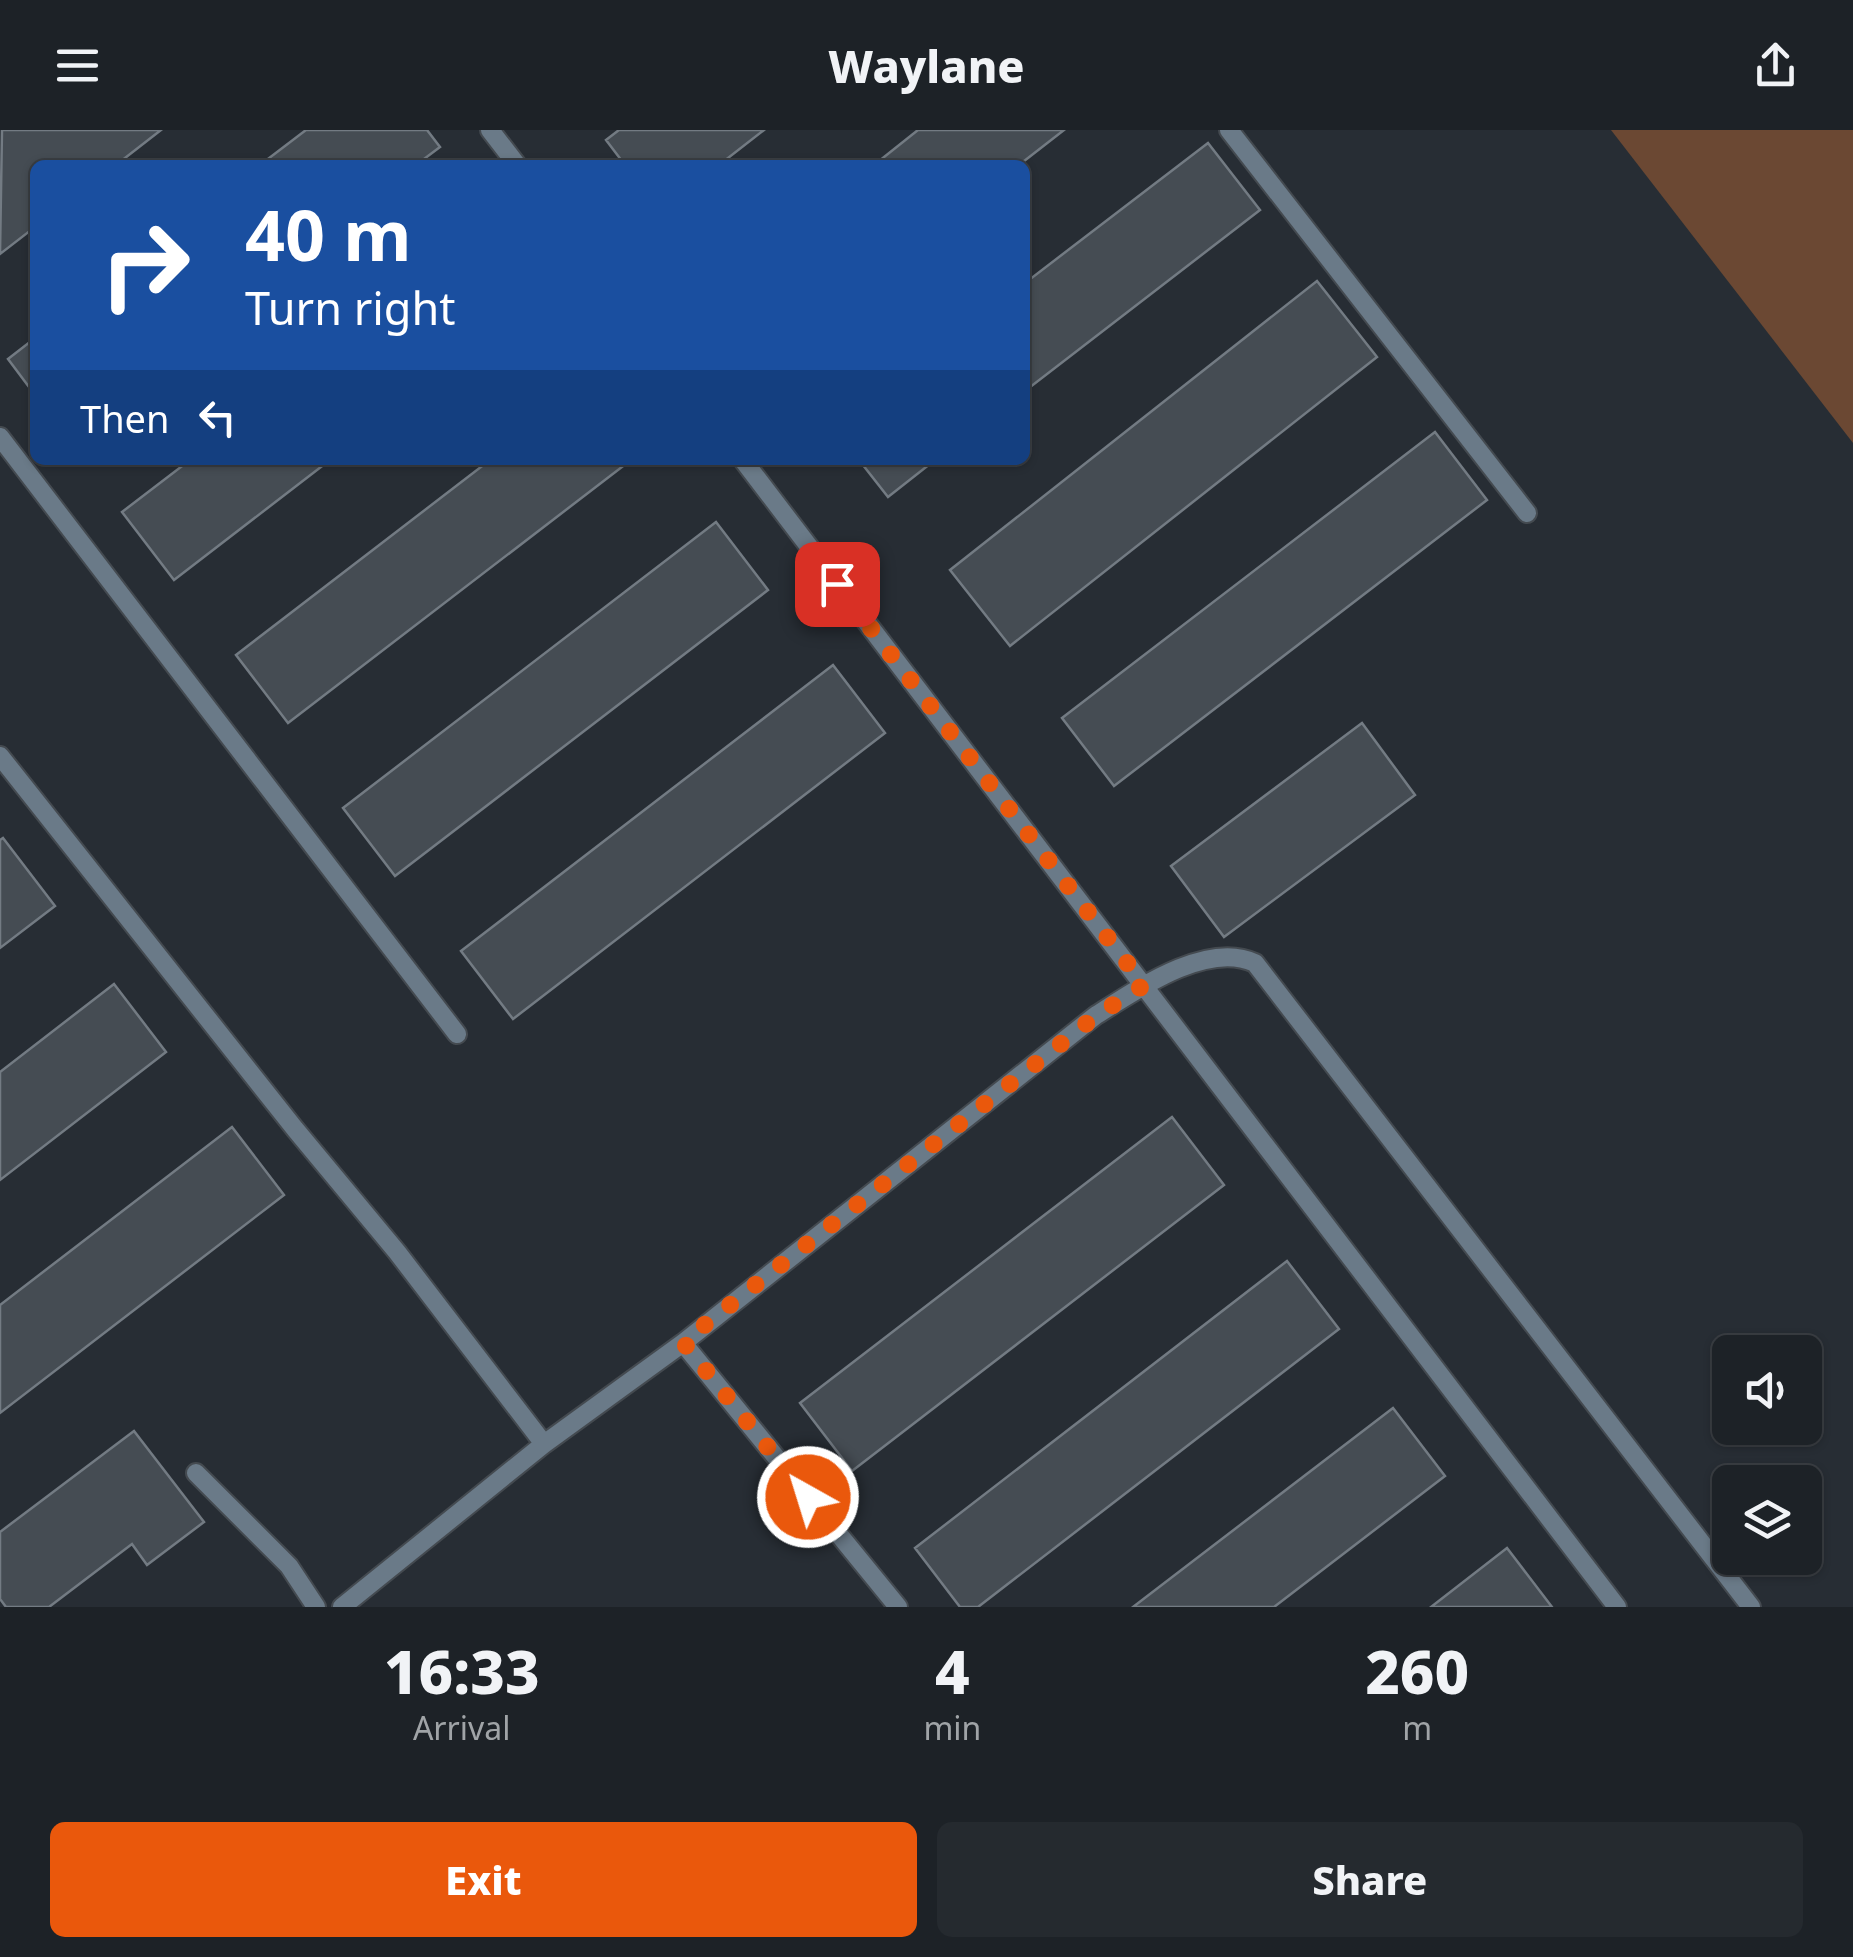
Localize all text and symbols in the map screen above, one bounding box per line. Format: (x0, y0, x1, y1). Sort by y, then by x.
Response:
text: Waylane (828, 35, 1025, 96)
icon: menu (50, 38, 105, 93)
icon: share (1748, 38, 1803, 93)
text: 40 m (245, 186, 412, 282)
icon: right (80, 200, 210, 330)
text: Turn right (245, 277, 456, 338)
icon: left (190, 390, 245, 445)
text: Then (80, 392, 170, 444)
pin (795, 542, 880, 627)
icon: arrive (810, 557, 865, 612)
map controls (1712, 1335, 1822, 1575)
button: sound (1712, 1335, 1822, 1445)
position arrow (756, 1445, 860, 1549)
button: layers (1712, 1465, 1822, 1575)
text: 16:33 (384, 1630, 540, 1712)
text: 4 (935, 1630, 970, 1712)
text: 260 (1365, 1630, 1469, 1712)
text: Arrival (413, 1706, 511, 1749)
text: min (923, 1706, 981, 1749)
text: m (1402, 1706, 1432, 1749)
button: Exit (50, 1822, 917, 1937)
button: Share (937, 1822, 1803, 1937)

